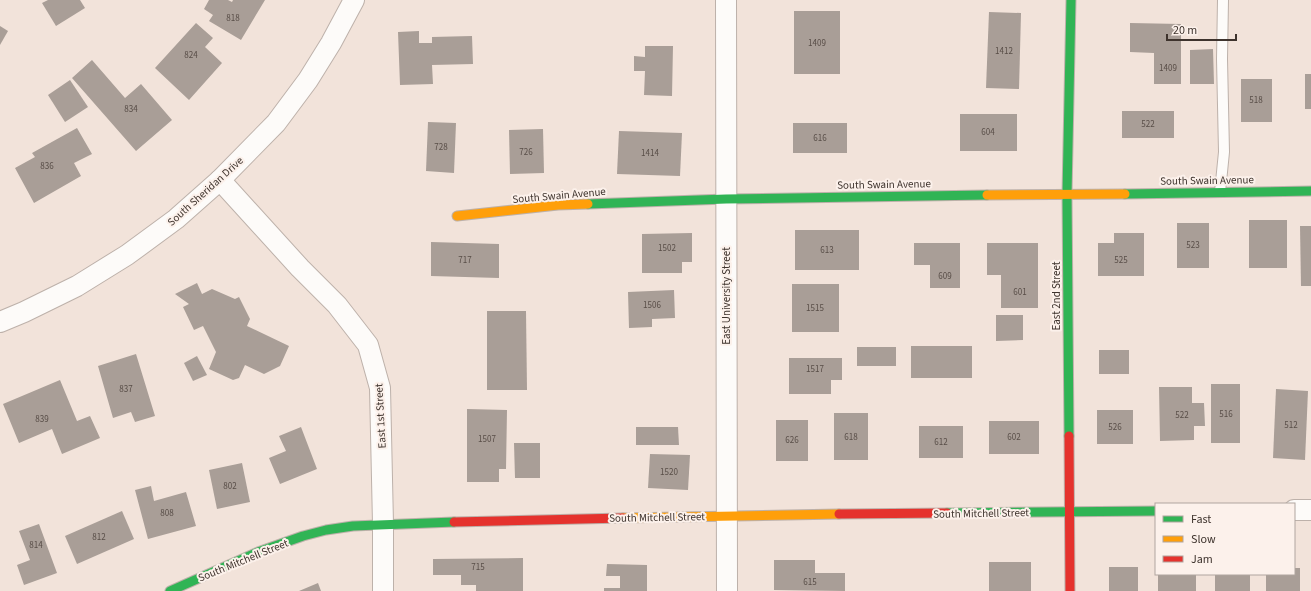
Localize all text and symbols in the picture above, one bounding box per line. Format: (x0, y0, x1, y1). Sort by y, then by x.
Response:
house number: 818 (226, 12, 240, 25)
scale bar (1167, 16, 1236, 42)
text: 20 m (1173, 22, 1197, 39)
house number: 1409 (808, 37, 826, 50)
house number: 1412 (995, 45, 1013, 58)
house number: 824 (184, 49, 198, 62)
house number: 1409 (1159, 62, 1177, 75)
house number: 518 (1249, 94, 1263, 107)
house number: 834 (124, 103, 138, 116)
house number: 522 (1141, 118, 1155, 131)
house number: 604 (981, 126, 995, 139)
house number: 616 (813, 132, 827, 145)
house number: 728 (434, 141, 448, 154)
house number: 726 (519, 146, 533, 159)
house number: 1414 (641, 147, 659, 160)
street label: South Sheridan Drive (164, 153, 247, 229)
house number: 836 (40, 160, 54, 173)
street label: South Swain Avenue (1160, 172, 1255, 189)
street label: South Swain Avenue (837, 176, 932, 193)
street label: South Swain Avenue (512, 184, 607, 207)
house number: 523 (1186, 239, 1200, 252)
house number: 1502 (658, 242, 676, 255)
house number: 613 (820, 244, 834, 257)
street label: East University Street (719, 247, 734, 345)
house number: 717 (458, 254, 472, 267)
house number: 525 (1114, 254, 1128, 267)
street label: East 2nd Street (1049, 261, 1064, 331)
house number: 609 (938, 270, 952, 283)
house number: 601 (1013, 286, 1027, 299)
house number: 1506 (643, 299, 661, 312)
house number: 1515 (806, 302, 824, 315)
house number: 1517 (806, 363, 824, 376)
house number: 837 (119, 383, 133, 396)
street label: East 1st Street (371, 383, 390, 449)
house number: 516 (1219, 408, 1233, 421)
house number: 522 (1175, 409, 1189, 422)
house number: 839 (35, 413, 49, 426)
house number: 512 (1284, 419, 1298, 432)
house number: 526 (1108, 421, 1122, 434)
house number: 618 (844, 431, 858, 444)
house number: 602 (1007, 431, 1021, 444)
house number: 1507 (478, 433, 496, 446)
house number: 626 (785, 434, 799, 447)
house number: 612 (934, 436, 948, 449)
house number: 1520 (660, 466, 678, 479)
house number: 802 (223, 480, 237, 493)
legend (1155, 503, 1295, 575)
street label: South Mitchell Street (933, 505, 1029, 522)
house number: 808 (160, 507, 174, 520)
street label: South Mitchell Street (609, 509, 705, 526)
text: Fast (1191, 511, 1211, 528)
house number: 812 (92, 531, 106, 544)
text: Slow (1191, 531, 1216, 548)
street label: South Mitchell Street (196, 535, 291, 585)
house number: 814 (29, 539, 43, 552)
text: Jam (1191, 551, 1213, 568)
house number: 715 (471, 561, 485, 574)
house number: 615 (803, 576, 817, 589)

